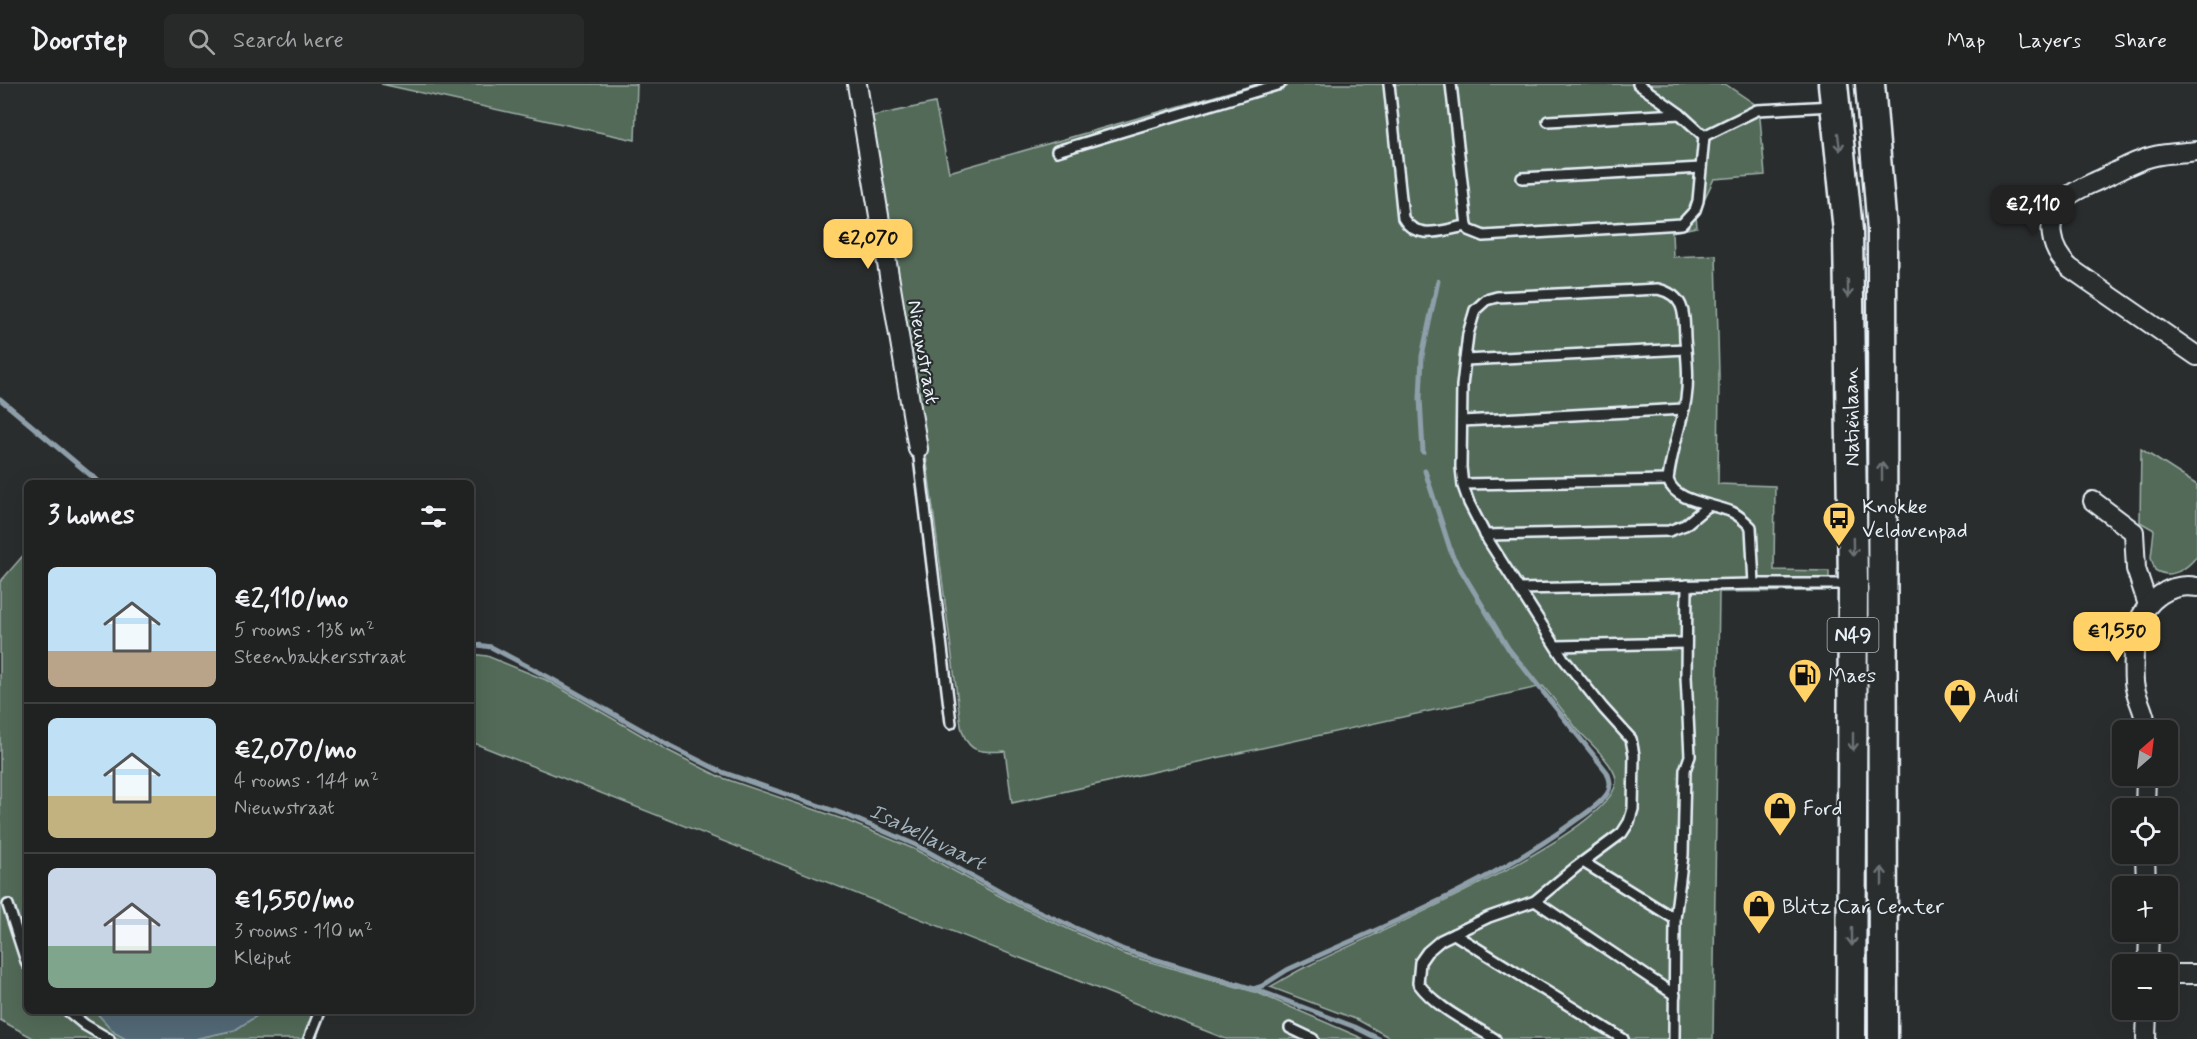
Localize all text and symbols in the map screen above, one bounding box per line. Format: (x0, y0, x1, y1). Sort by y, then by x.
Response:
search box (164, 14, 584, 68)
text: Doorstep (30, 23, 128, 60)
icon: search (185, 25, 218, 58)
text: Search here (233, 27, 344, 55)
text: Map (1947, 27, 1985, 55)
text: Layers (2018, 27, 2081, 55)
text: Share (2114, 27, 2167, 55)
one-way arrow (1833, 132, 1844, 152)
pin: €2,110 (1984, 185, 2082, 236)
text: €2,110 (2006, 191, 2060, 218)
pin: €2,070 (819, 219, 917, 270)
text: €2,070 (837, 225, 899, 252)
one-way arrow (1843, 278, 1854, 298)
street label: Nieuwstraat (900, 298, 946, 407)
street label: Natiënlaan (1837, 366, 1867, 467)
one-way arrow (1876, 461, 1888, 481)
place label: Knokke Veldovenpad (1862, 493, 1968, 545)
text: 3 homes (48, 499, 135, 533)
icon: filters (417, 500, 450, 533)
bus stop icon: Knokke Veldovenpad (1821, 500, 1857, 547)
one-way arrow (1847, 536, 1859, 556)
text: €2,110/mo (234, 583, 348, 617)
icon: home (96, 591, 168, 663)
pin: €1,550 (2068, 612, 2166, 663)
text: 5 rooms · 138 m² (234, 617, 375, 644)
road number: N49 (1828, 618, 1878, 652)
text: €1,550 (2087, 618, 2147, 645)
text: Steenbakkersstraat (234, 644, 406, 671)
fuel station icon: Maes (1787, 657, 1823, 704)
place label: Maes (1828, 662, 1876, 690)
shop icon: Audi (1942, 677, 1978, 724)
place label: Audi (1983, 682, 2019, 710)
north arrow (2112, 720, 2178, 786)
map controls (2112, 720, 2178, 1020)
one-way arrow (1847, 731, 1859, 751)
text: €2,070/mo (234, 734, 357, 768)
icon: home (96, 742, 168, 814)
text: 4 rooms · 144 m² (234, 768, 379, 795)
shop icon: Ford (1762, 790, 1798, 837)
text: Nieuwstraat (234, 795, 335, 822)
place label: Ford (1803, 795, 1842, 823)
water label: Isabellavaart (865, 798, 991, 879)
button: locate (2112, 798, 2178, 864)
one-way arrow (1876, 866, 1888, 886)
button: + (2112, 876, 2178, 942)
text: €1,550/mo (234, 884, 354, 918)
shop icon: Blitz Car Center (1741, 888, 1777, 935)
icon: home (96, 892, 168, 964)
place label: Blitz Car Center (1782, 893, 1944, 921)
text: 3 rooms · 110 m² (234, 918, 373, 945)
one-way arrow (1846, 926, 1857, 946)
text: Kleiput (234, 945, 291, 972)
button: − (2112, 954, 2178, 1020)

